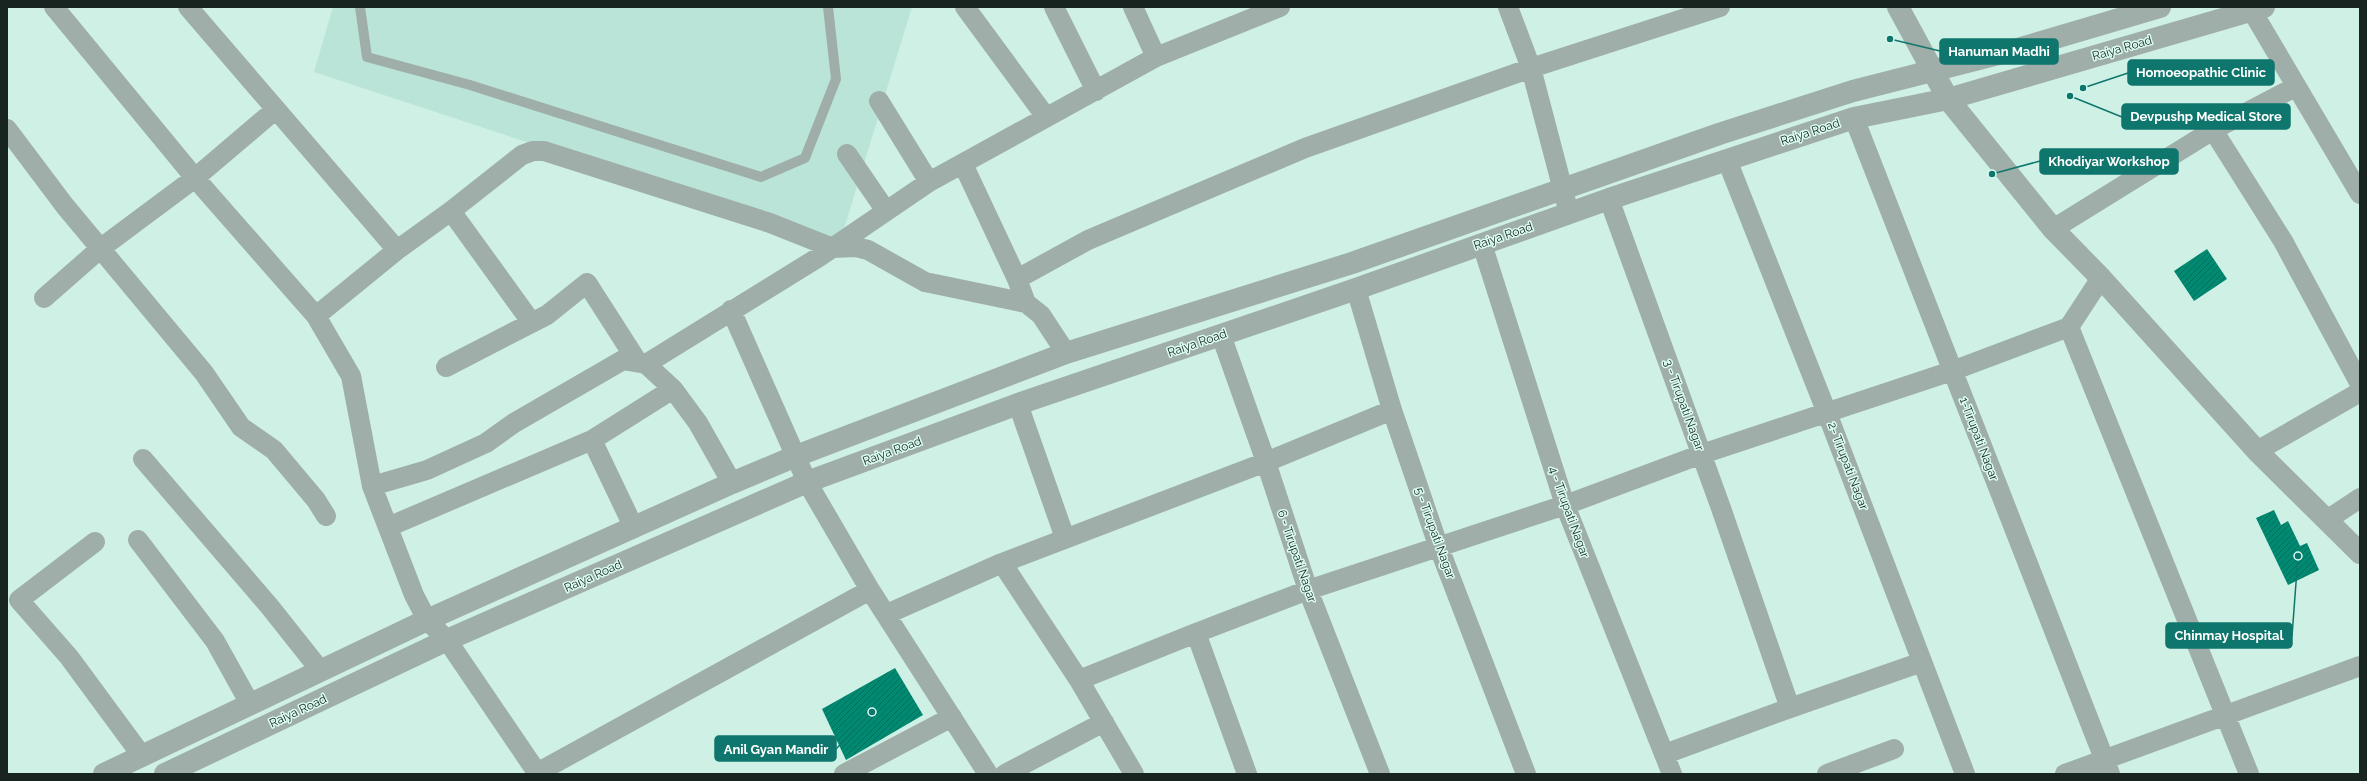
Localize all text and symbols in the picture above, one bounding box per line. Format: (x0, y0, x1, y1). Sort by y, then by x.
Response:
street label: Raiya Road (2090, 33, 2154, 63)
callout: Hanuman Madhi (1940, 39, 2058, 64)
text: Hanuman Madhi (1948, 44, 2050, 59)
callout: Homoeopathic Clinic (2128, 60, 2274, 85)
text: Homoeopathic Clinic (2136, 65, 2267, 80)
callout: Devpushp Medical Store (2122, 104, 2290, 129)
text: Devpushp Medical Store (2130, 109, 2282, 124)
street label: Raiya Road (1779, 116, 1841, 148)
callout: Khodiyar Workshop (2040, 149, 2178, 174)
text: Khodiyar Workshop (2048, 154, 2170, 169)
street label: Raiya Road (1472, 219, 1534, 253)
street label: Raiya Road (1166, 326, 1228, 360)
street label: 3 - Tirupati Nagar (1661, 357, 1707, 453)
street label: 1-Tirupati Nagar (1957, 395, 2002, 483)
street label: 2- Tirupati Nagar (1825, 420, 1871, 513)
street label: Raiya Road (861, 434, 923, 468)
street label: 4 - Tirupati Nagar (1546, 464, 1592, 560)
street label: 5 - Tirupati Nagar (1412, 485, 1458, 581)
street label: 6 - Tirupati Nagar (1275, 508, 1320, 605)
street label: Raiya Road (562, 557, 624, 595)
callout: Chinmay Hospital (2166, 623, 2292, 648)
text: Chinmay Hospital (2174, 628, 2284, 643)
street label: Raiya Road (267, 692, 329, 730)
callout: Anil Gyan Mandir (715, 736, 836, 761)
text: Anil Gyan Mandir (724, 742, 828, 757)

